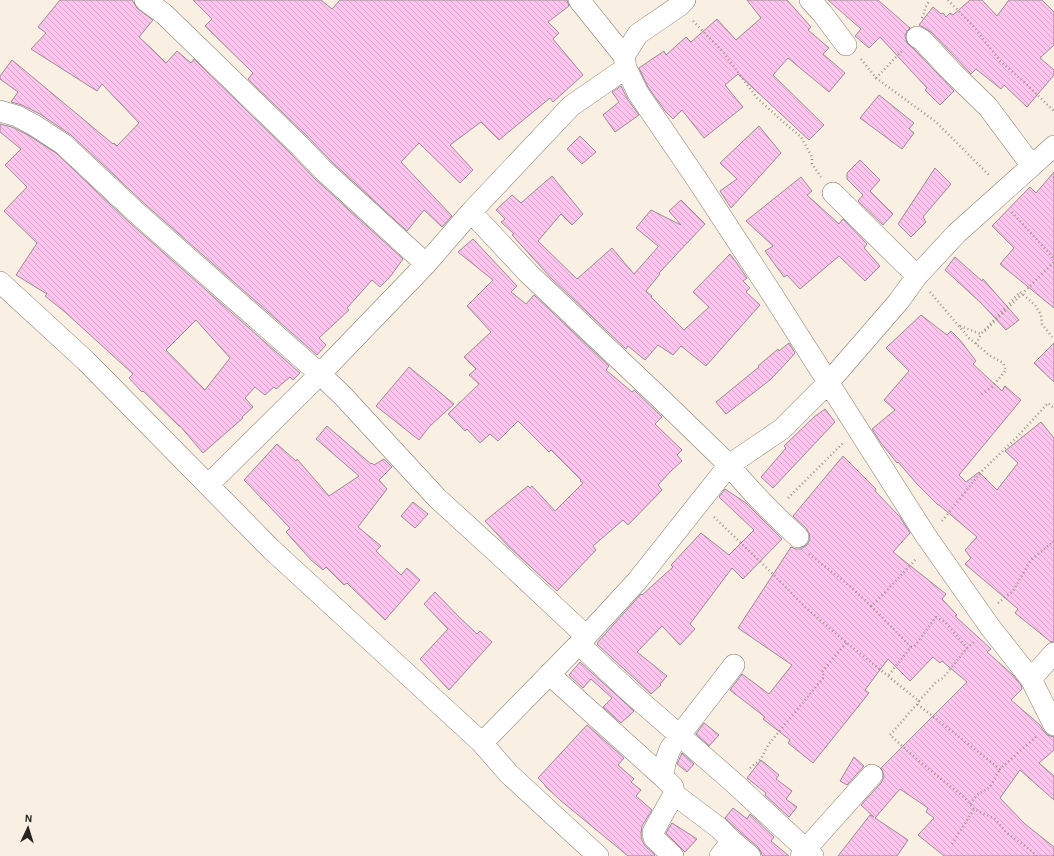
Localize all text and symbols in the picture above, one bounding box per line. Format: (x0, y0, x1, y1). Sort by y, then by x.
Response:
north arrow (8, 808, 48, 848)
text: N (24, 813, 33, 824)

